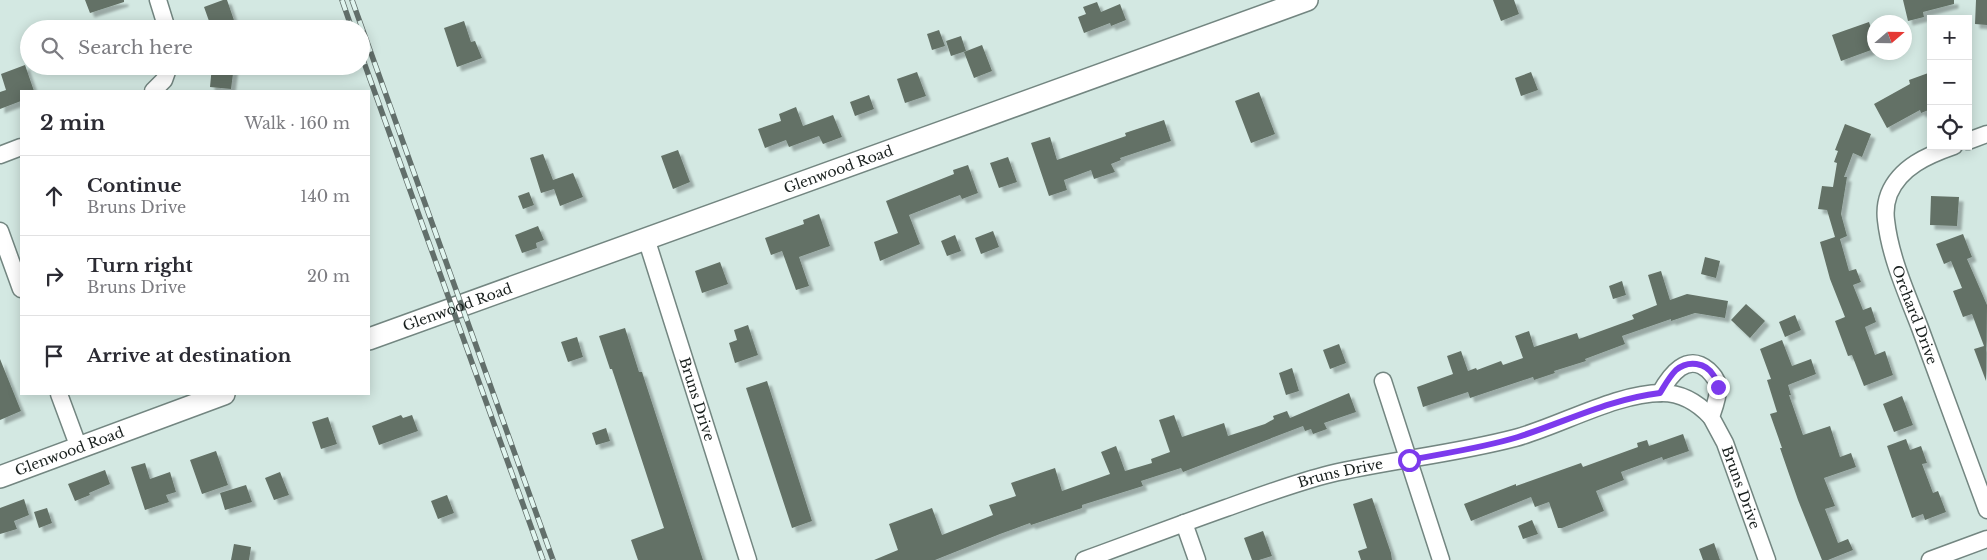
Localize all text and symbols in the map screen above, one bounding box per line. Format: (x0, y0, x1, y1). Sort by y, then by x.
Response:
north arrow (1867, 15, 1912, 60)
map controls (1927, 15, 1972, 150)
button: + (1927, 15, 1972, 60)
search box (20, 20, 370, 75)
icon: search (38, 34, 66, 62)
text: Search here (78, 36, 193, 59)
button: − (1927, 60, 1972, 105)
button: locate (1927, 105, 1972, 150)
text: 2 min (40, 110, 105, 136)
text: Walk · 160 m (245, 113, 350, 133)
street label: Glenwood Road (781, 141, 896, 197)
text: Continue (87, 174, 182, 197)
icon: ahead (40, 182, 68, 210)
text: 140 m (300, 186, 350, 206)
text: Bruns Drive (87, 197, 186, 217)
text: Turn right (87, 254, 193, 277)
icon: right (40, 262, 68, 290)
street label: Orchard Drive (1888, 263, 1942, 367)
text: 20 m (307, 266, 350, 286)
text: Bruns Drive (87, 277, 186, 297)
street label: Glenwood Road (400, 279, 515, 335)
icon: arrive (40, 342, 68, 370)
text: Arrive at destination (87, 344, 291, 367)
street label: Bruns Drive (675, 355, 719, 443)
route end (1707, 376, 1730, 399)
street label: Glenwood Road (12, 423, 127, 480)
street label: Bruns Drive (1718, 444, 1764, 532)
route start (1398, 449, 1421, 472)
street label: Bruns Drive (1295, 455, 1384, 492)

